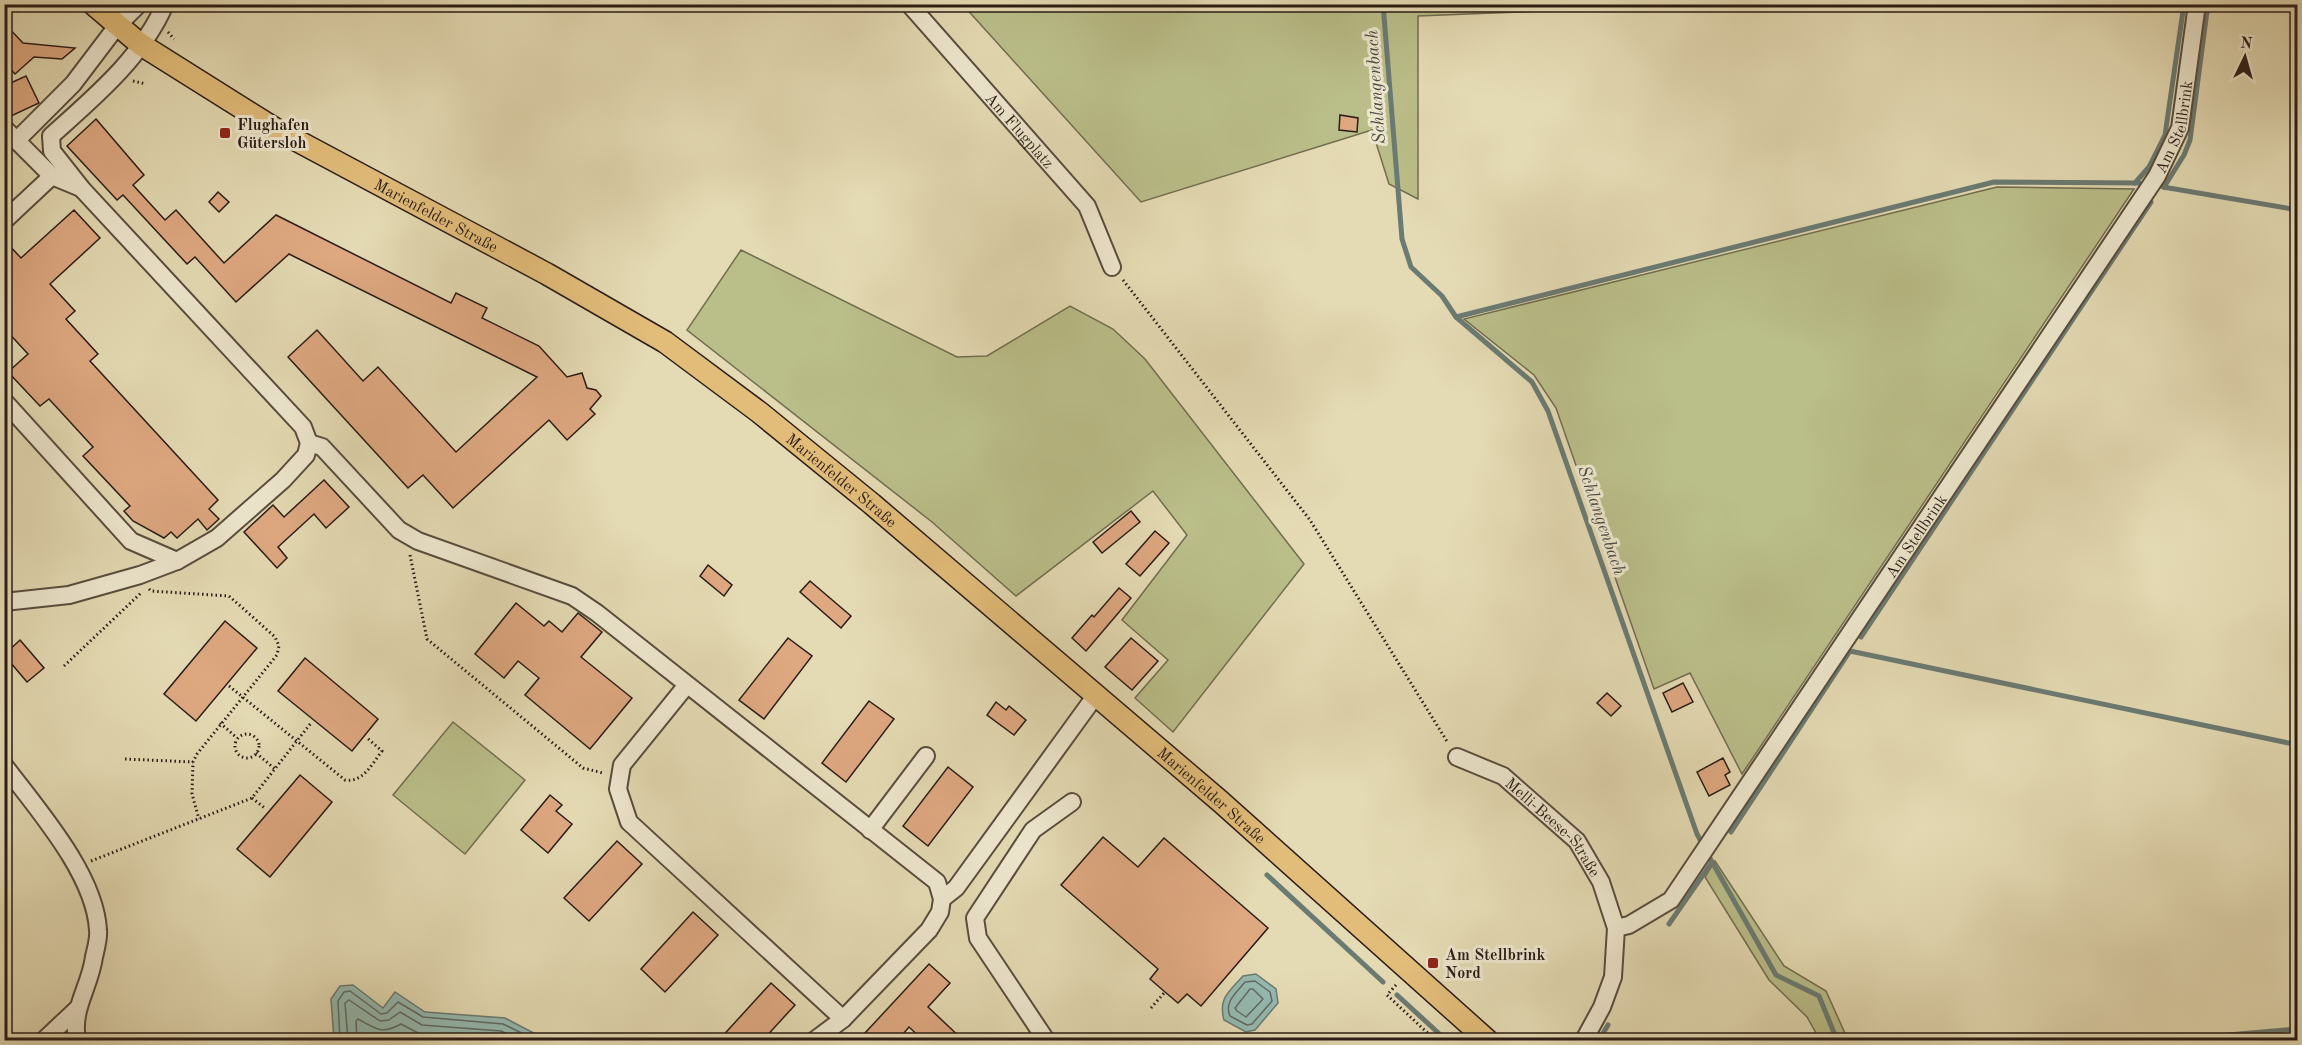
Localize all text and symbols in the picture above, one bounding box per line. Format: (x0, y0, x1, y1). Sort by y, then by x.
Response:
north arrow (2215, 27, 2275, 87)
water label: Schlangenbach (1363, 29, 1389, 145)
text: N (2239, 36, 2254, 53)
street label: Am Stellbrink (2153, 80, 2196, 176)
street label: Am Flugplatz (981, 90, 1056, 172)
place label: Flughafen Gütersloh (237, 118, 310, 152)
marker: Flughafen Gütersloh (218, 126, 232, 140)
street label: Marienfelder Straße (371, 177, 500, 256)
street label: Marienfelder Straße (782, 431, 899, 531)
water label: Schlangenbach (1574, 463, 1628, 577)
street label: Am Stellbrink (1884, 492, 1951, 582)
street label: Marienfelder Straße (1153, 745, 1268, 848)
street label: Melli-Beese-Straße (1501, 776, 1602, 880)
place label: Am Stellbrink Nord (1445, 948, 1546, 982)
marker: Am Stellbrink Nord (1426, 956, 1440, 970)

